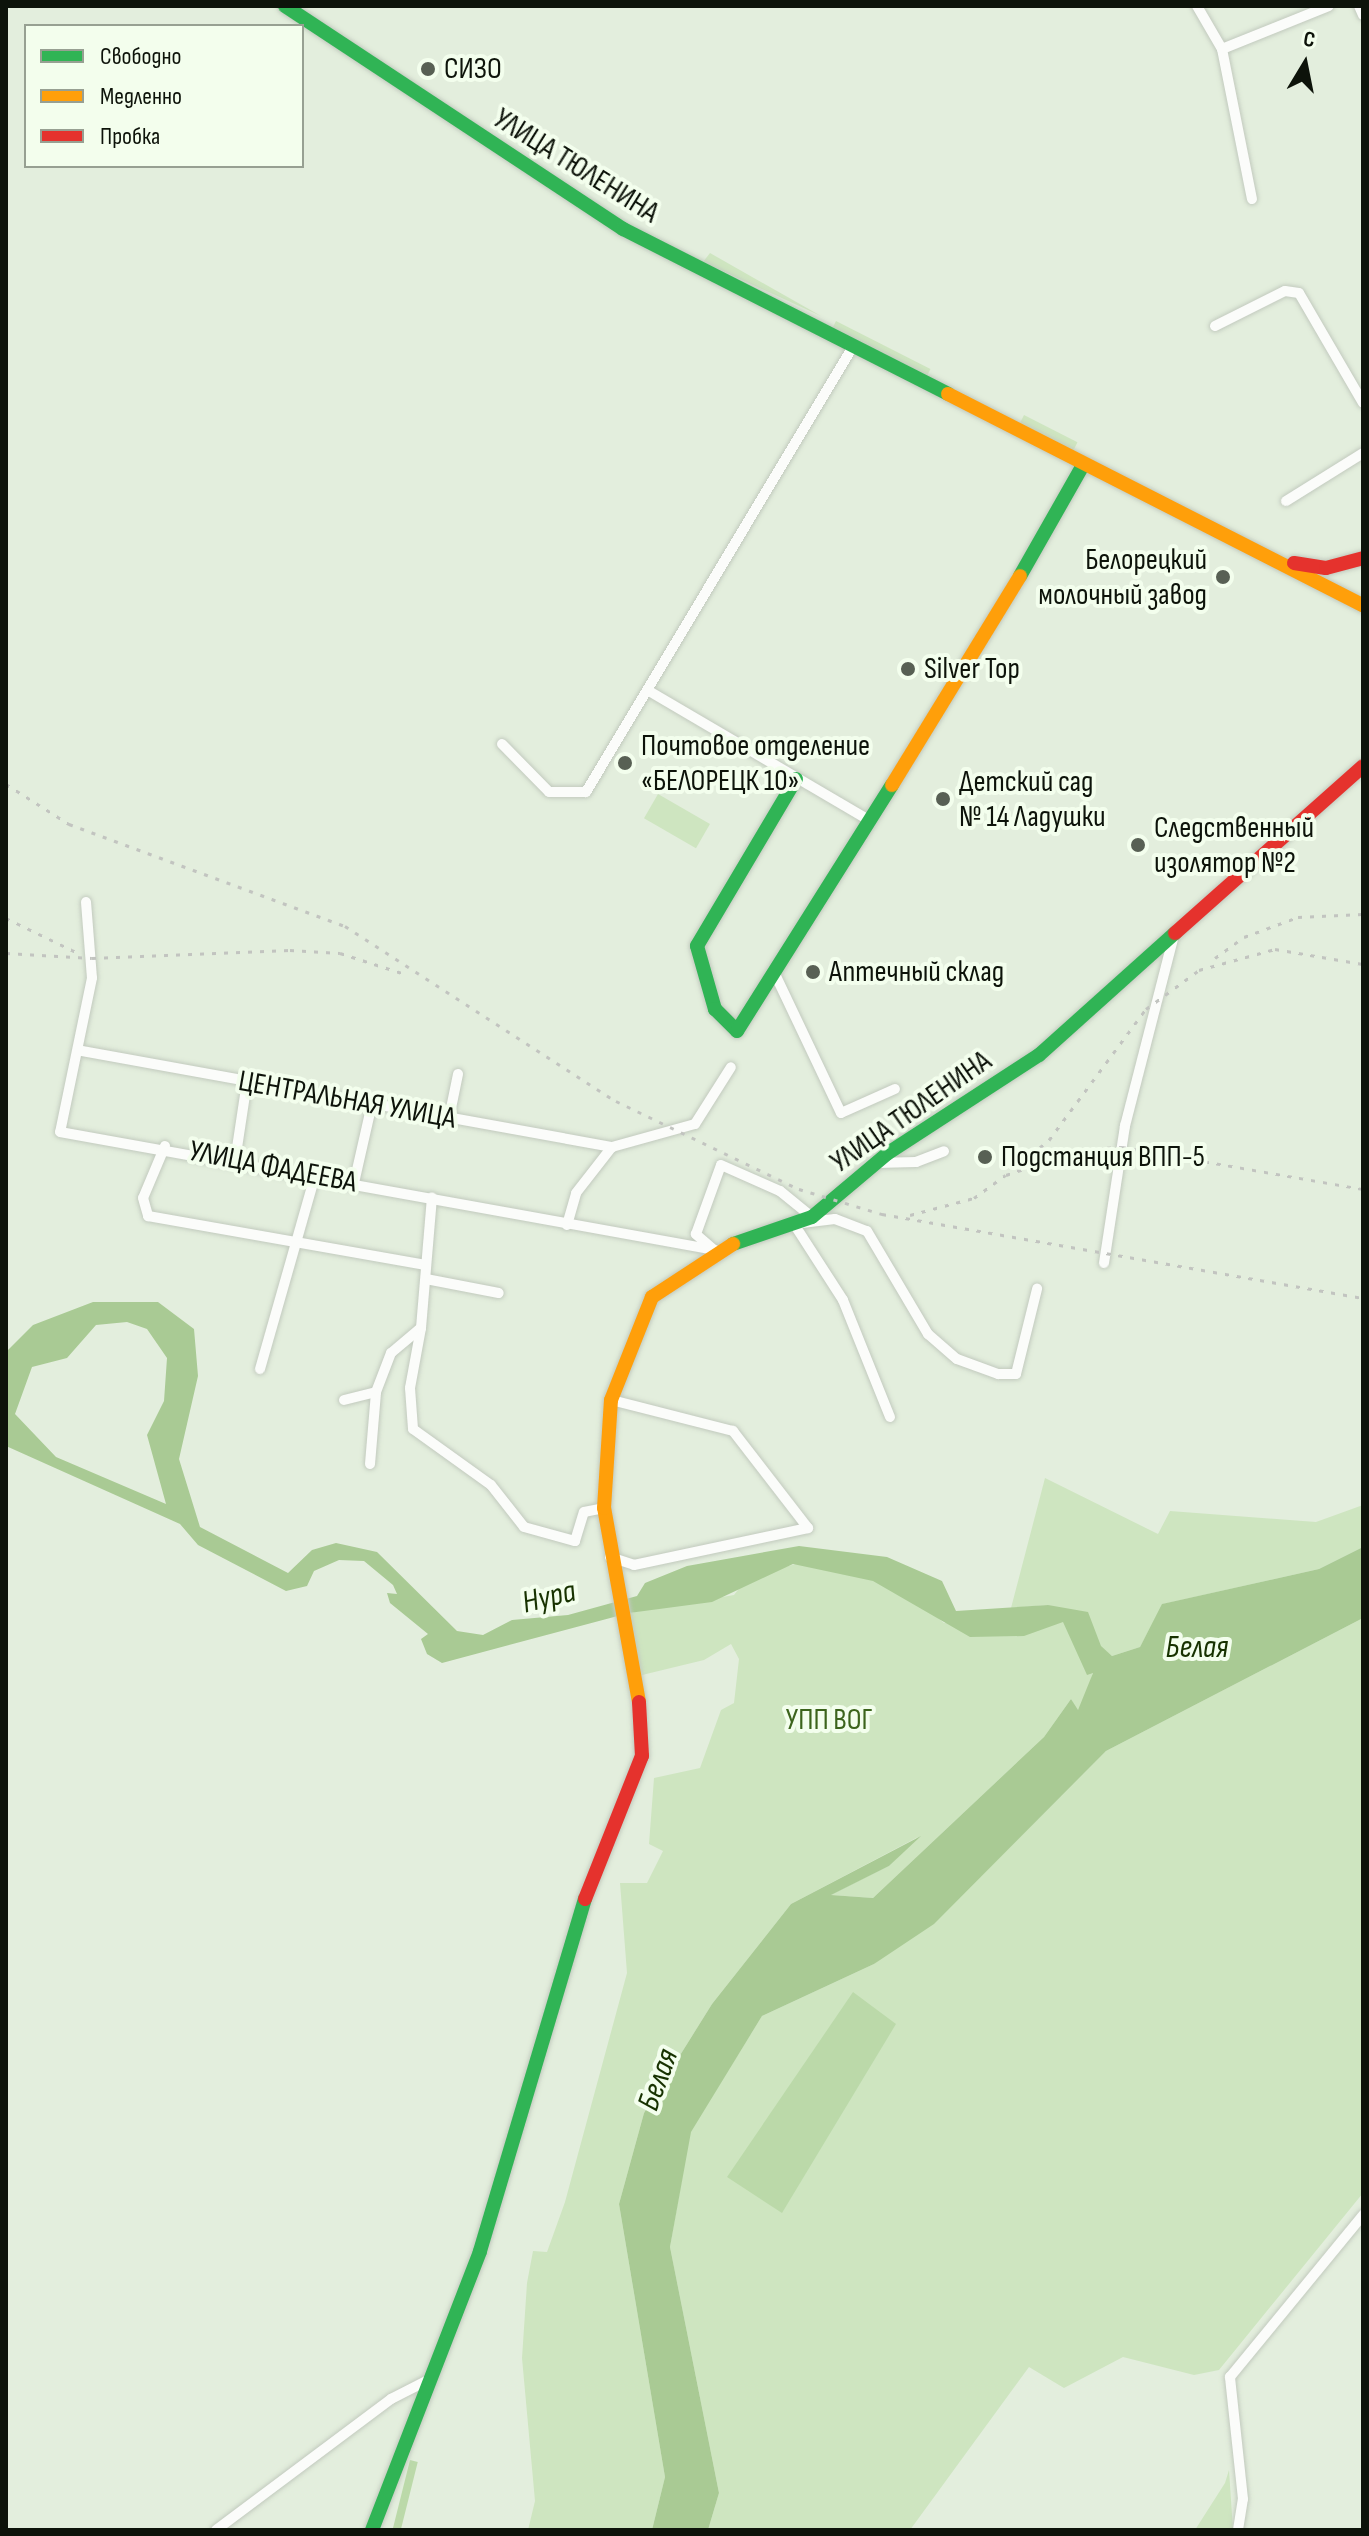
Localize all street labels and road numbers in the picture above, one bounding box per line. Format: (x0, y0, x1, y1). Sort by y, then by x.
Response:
street label: УЛИЦА ТЮЛЕНИНА (487, 101, 665, 231)
street label: УЛИЦА ТЮЛЕНИНА (824, 1043, 998, 1181)
street label: ЦЕНТРАЛЬНАЯ УЛИЦА (236, 1063, 458, 1137)
street label: УЛИЦА ФАДЕЕВА (186, 1133, 360, 1201)

